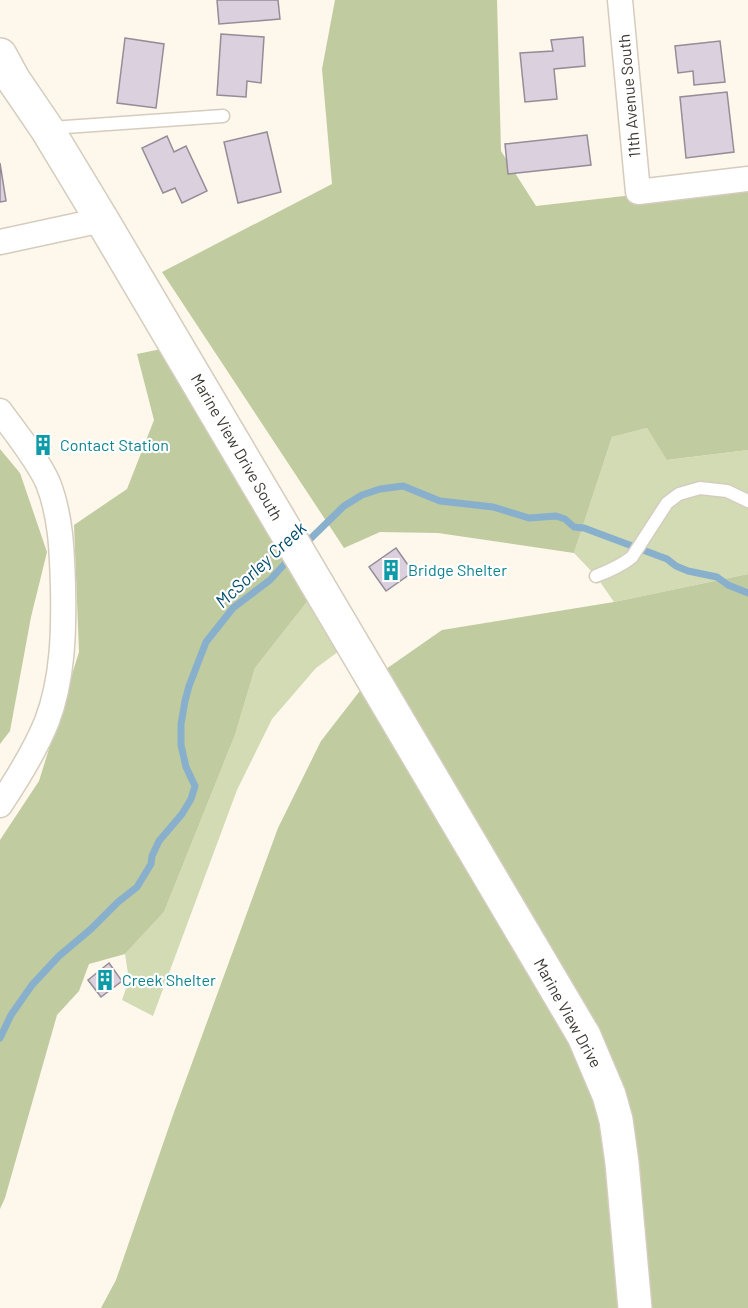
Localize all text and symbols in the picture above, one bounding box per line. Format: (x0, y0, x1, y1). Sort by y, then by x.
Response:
street label: 11th Avenue South (614, 33, 643, 159)
street label: Marine View Drive South (188, 370, 287, 523)
building icon: Contact Station (31, 433, 55, 457)
place label: Contact Station (60, 435, 169, 454)
water label: McSorley Creek (210, 516, 311, 612)
building icon: Bridge Shelter (379, 558, 403, 582)
place label: Bridge Shelter (408, 560, 507, 579)
street label: Marine View Drive (531, 955, 606, 1071)
building icon: Creek Shelter (93, 968, 117, 992)
place label: Creek Shelter (122, 970, 216, 989)

